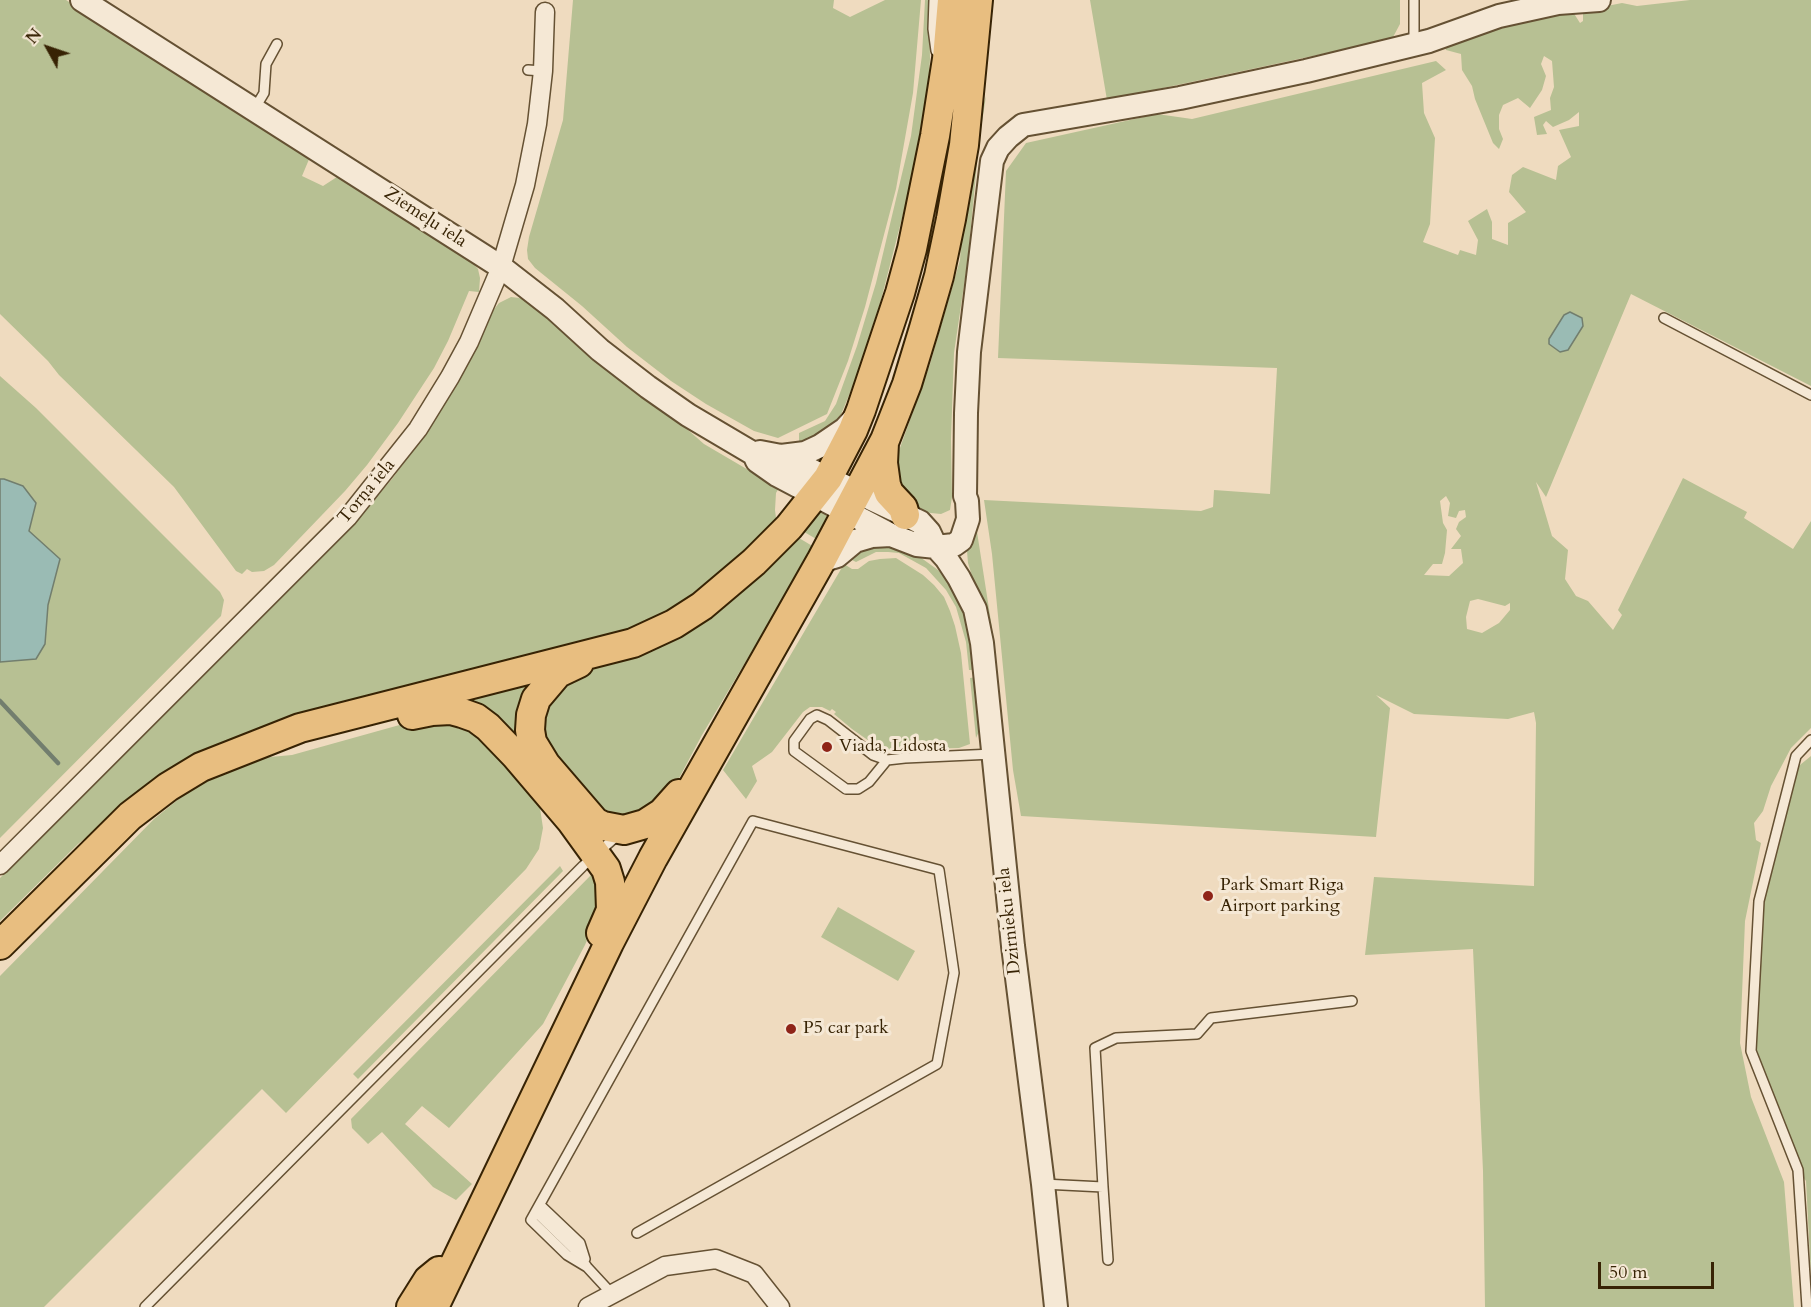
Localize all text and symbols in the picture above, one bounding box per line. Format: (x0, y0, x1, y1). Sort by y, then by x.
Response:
north arrow (18, 18, 78, 78)
text: N (21, 24, 47, 49)
street label: Ziemeļu iela (380, 183, 470, 253)
street label: Torņa iela (334, 455, 400, 529)
place label: Viada, Lidosta (839, 736, 947, 758)
marker: Viada, Lidosta (820, 740, 834, 754)
street label: Dzirnieku iela (994, 866, 1026, 976)
place label: Park Smart Riga Airport parking (1220, 875, 1344, 918)
marker: Park Smart Riga Airport parking (1201, 889, 1215, 903)
place label: P5 car park (803, 1018, 889, 1040)
marker: P5 car park (784, 1022, 798, 1036)
scale bar (1601, 1250, 1716, 1288)
text: 50 m (1609, 1260, 1648, 1285)

